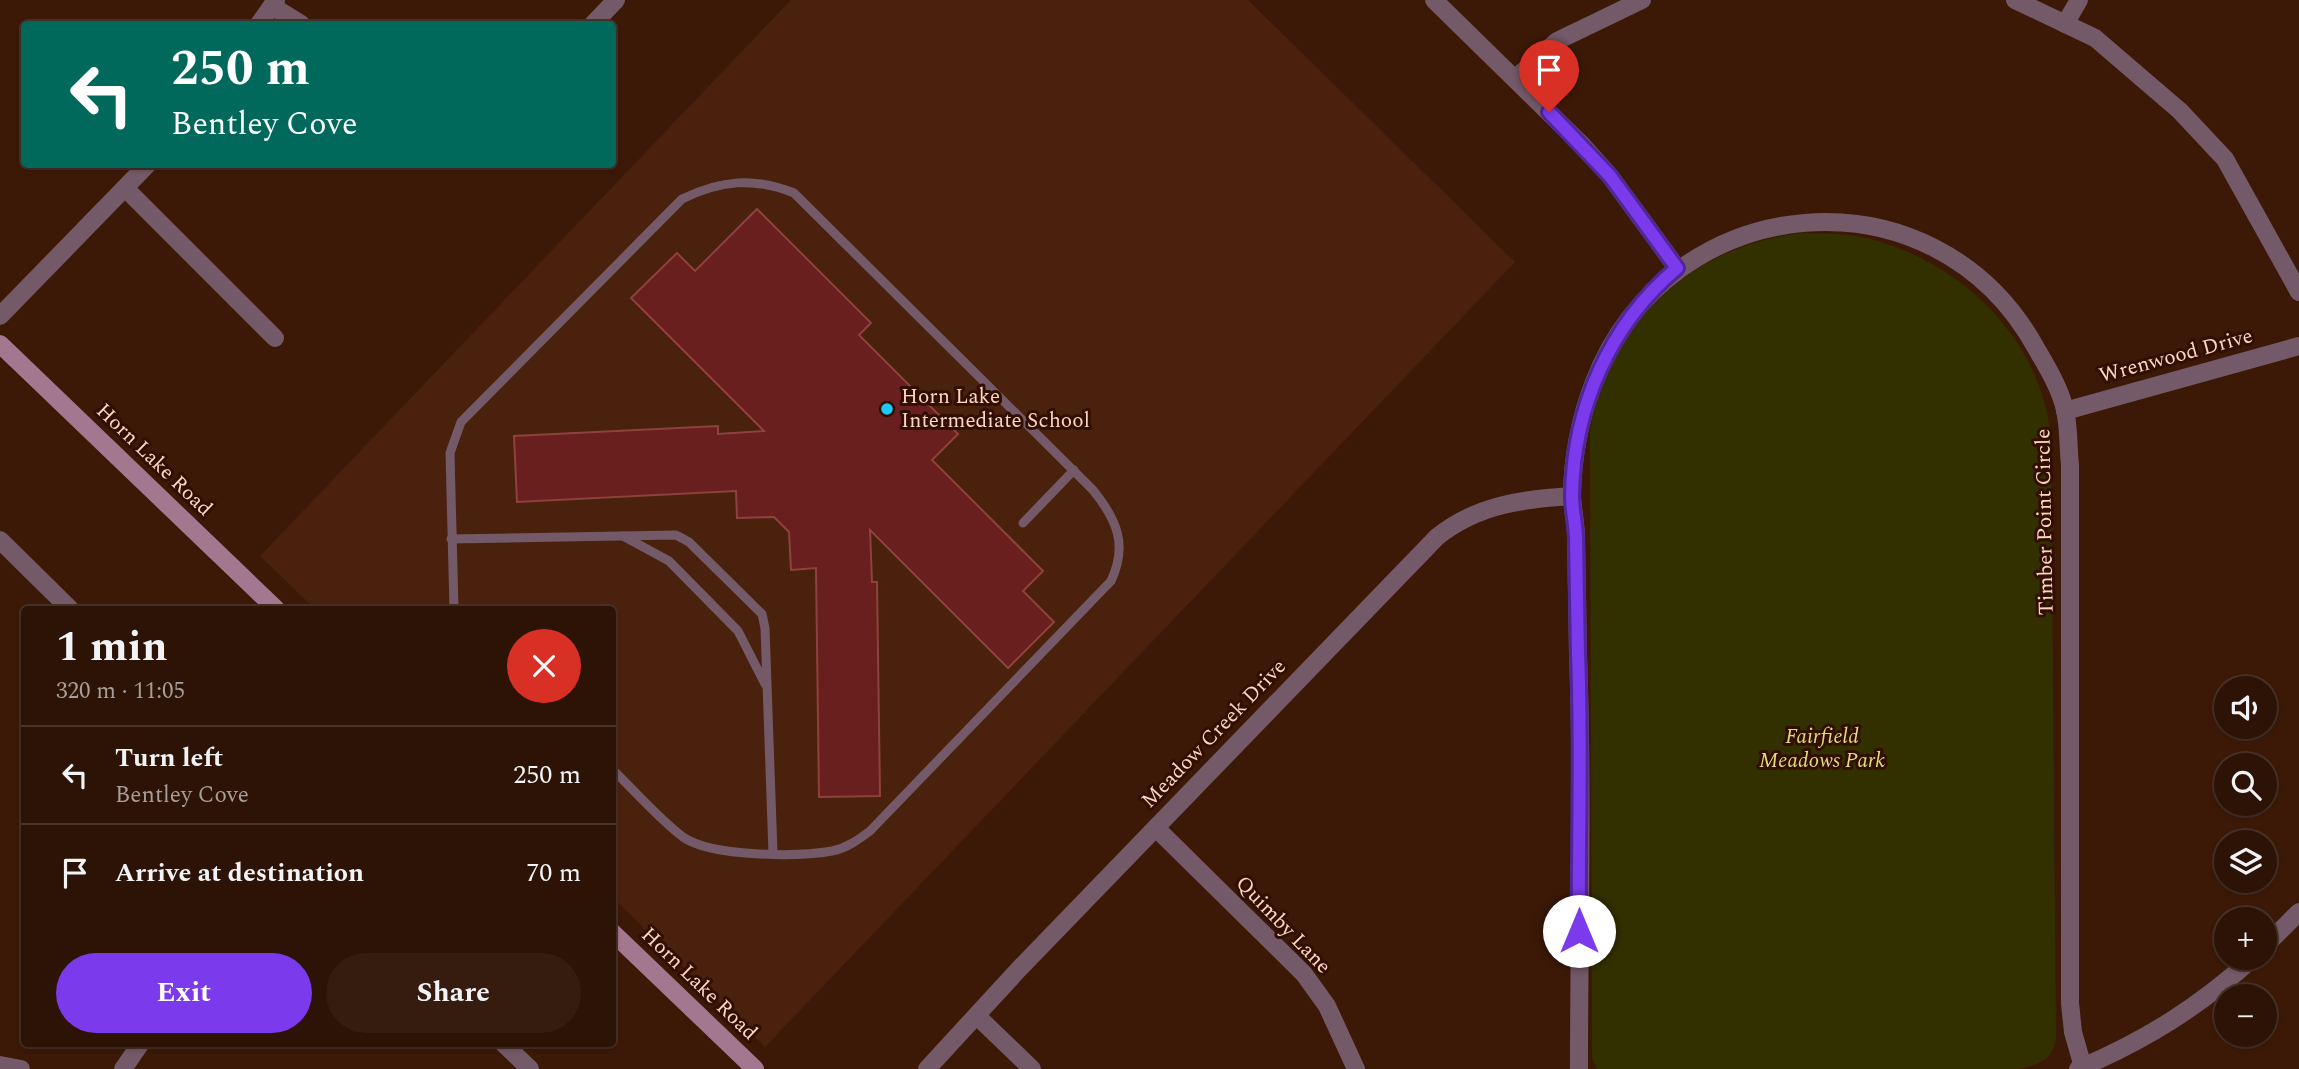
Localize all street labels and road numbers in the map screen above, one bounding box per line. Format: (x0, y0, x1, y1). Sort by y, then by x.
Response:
street label: Wrenwood Drive (2096, 320, 2256, 392)
street label: Horn Lake Road (88, 396, 220, 524)
street label: Timber Point Circle (2027, 428, 2063, 616)
street label: Meadow Creek Drive (1134, 652, 1294, 816)
street label: Quimby Lane (1228, 869, 1338, 981)
street label: Horn Lake Road (633, 920, 765, 1048)

